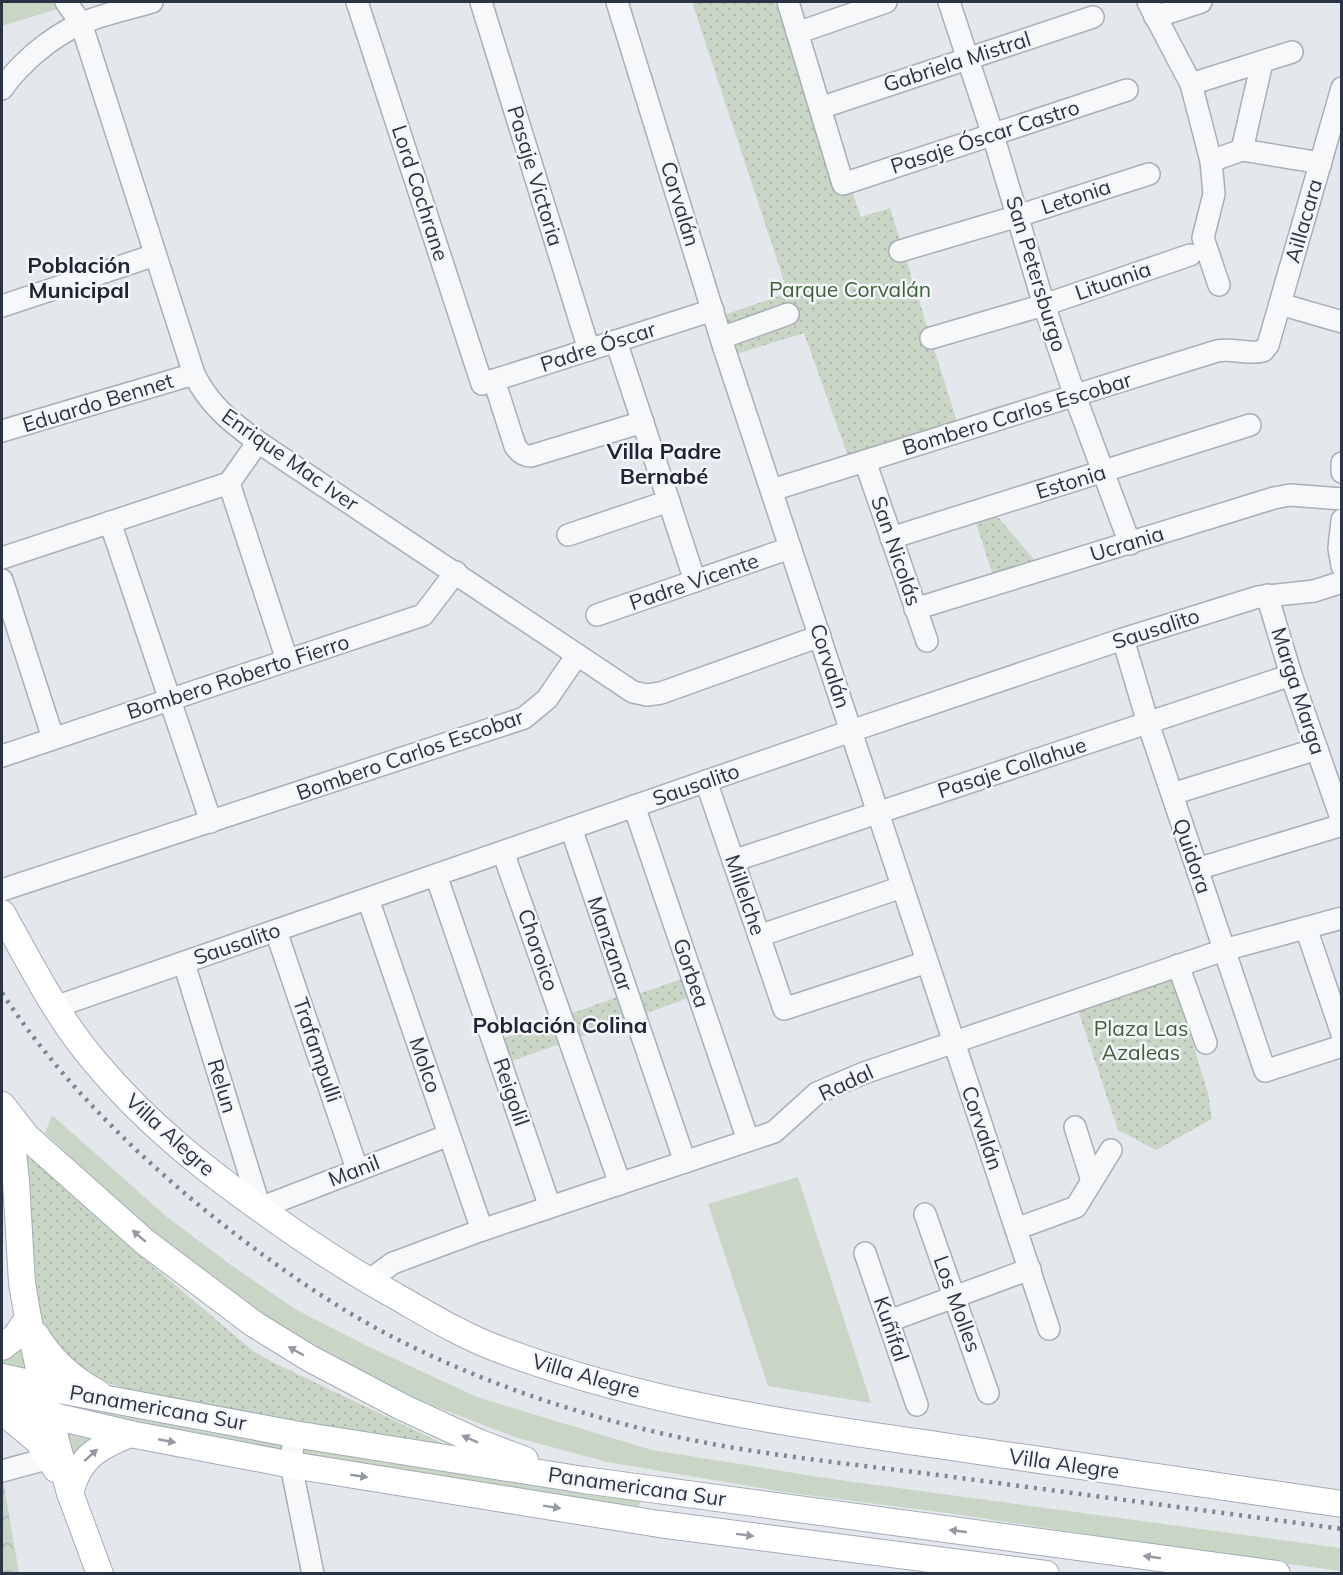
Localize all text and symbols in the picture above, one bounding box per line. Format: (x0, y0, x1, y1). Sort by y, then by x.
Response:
street label: Gabriela Mistral (880, 25, 1034, 97)
street label: Pasaje Óscar Castro (887, 93, 1082, 179)
street label: Pasaje Victoria (502, 102, 570, 249)
street label: Lord Cochrane (387, 122, 455, 264)
street label: Corvalán (656, 158, 706, 249)
street label: Letonia (1037, 173, 1114, 220)
street label: Aillacara (1279, 176, 1327, 266)
street label: San Petersburgo (1001, 193, 1073, 355)
district label: Población Municipal (27, 251, 131, 304)
street label: Lituania (1071, 255, 1154, 305)
park label: Parque Corvalán (769, 276, 931, 302)
street label: Padre Óscar (537, 315, 659, 377)
street label: Bombero Carlos Escobar (899, 366, 1135, 460)
street label: Eduardo Bennet (19, 367, 176, 437)
street label: Enrique Mac Iver (217, 402, 364, 516)
district label: Villa Padre Bernabé (606, 437, 721, 490)
street label: Estonia (1033, 458, 1109, 504)
street label: San Nicolás (866, 492, 928, 609)
street label: Ucrania (1087, 520, 1167, 567)
street label: Padre Vicente (626, 547, 762, 615)
street label: Sausalito (1109, 602, 1203, 654)
street label: Corvalán (805, 620, 857, 711)
street label: Marga Marga (1266, 624, 1332, 758)
street label: Bombero Roberto Fierro (123, 628, 352, 724)
street label: Bombero Carlos Escobar (293, 703, 527, 805)
street label: Pasaje Collahue (934, 731, 1089, 803)
street label: Sausalito (649, 757, 742, 811)
street label: Quidora (1168, 815, 1218, 897)
street label: Millelche (720, 851, 772, 938)
street label: Manzanar (583, 893, 639, 995)
street label: Choroico (513, 905, 565, 994)
street label: Sausalito (190, 916, 283, 970)
street label: Gorbea (668, 935, 716, 1011)
street label: Trafampulli (288, 994, 348, 1105)
district label: Población Colina (472, 1011, 648, 1039)
park label: Plaza Las Azaleas (1094, 1015, 1188, 1065)
street label: Molco (404, 1033, 448, 1096)
street label: Reigolil (488, 1054, 536, 1129)
street label: Relun (202, 1056, 243, 1116)
street label: Radal (814, 1058, 877, 1106)
street label: Corvalán (956, 1082, 1009, 1173)
street label: Villa Alegre (121, 1087, 221, 1181)
street label: Manil (324, 1148, 383, 1192)
one-way arrow (132, 1230, 147, 1243)
street label: Los Molles (928, 1252, 987, 1356)
street label: Kuñifal (869, 1293, 915, 1365)
one-way arrow (288, 1346, 305, 1356)
street label: Villa Alegre (529, 1347, 643, 1403)
street label: Panamericana Sur (68, 1379, 249, 1435)
one-way arrow (461, 1434, 479, 1444)
one-way arrow (158, 1437, 177, 1446)
street label: Villa Alegre (1007, 1442, 1121, 1484)
one-way arrow (84, 1448, 99, 1462)
street label: Panamericana Sur (547, 1461, 728, 1511)
one-way arrow (350, 1472, 369, 1481)
one-way arrow (542, 1502, 561, 1511)
one-way arrow (949, 1527, 968, 1536)
one-way arrow (735, 1530, 754, 1539)
one-way arrow (1142, 1552, 1161, 1562)

